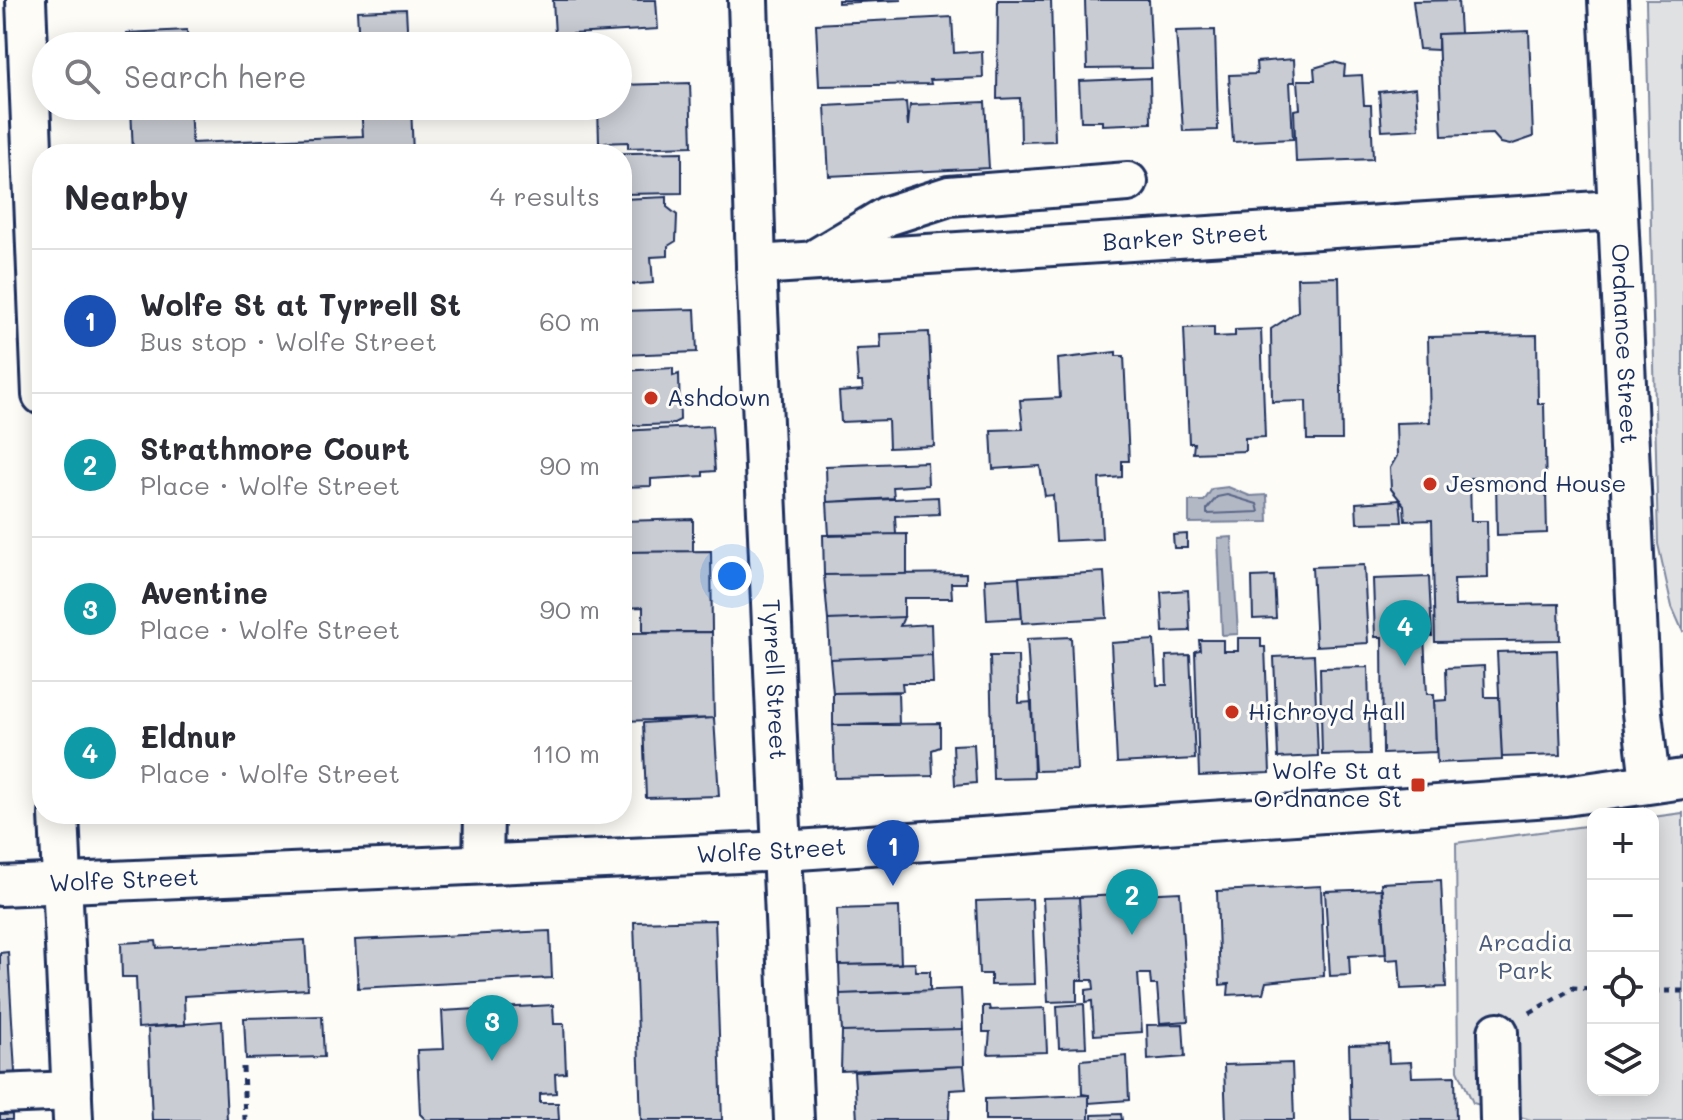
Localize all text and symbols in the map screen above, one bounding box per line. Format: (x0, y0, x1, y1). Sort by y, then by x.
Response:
search box (32, 32, 632, 120)
icon: search (60, 54, 104, 98)
text: Search here (124, 56, 307, 96)
text: Nearby (64, 174, 189, 219)
text: 4 results (490, 179, 600, 213)
street label: Barker Street (1101, 215, 1269, 257)
street label: Ordnance Street (1605, 242, 1646, 445)
text: Wolfe St at Tyrrell St (140, 284, 461, 324)
text: 1 (84, 304, 96, 338)
text: 60 m (539, 304, 600, 338)
text: Bus stop · Wolfe Street (140, 324, 437, 358)
place label: Ashdown (667, 381, 770, 412)
marker: Ashdown (642, 389, 660, 407)
text: Strathmore Court (140, 428, 410, 468)
text: 2 (83, 448, 97, 482)
text: 90 m (540, 448, 600, 482)
place label: Jesmond House (1446, 467, 1626, 498)
text: Place · Wolfe Street (140, 468, 400, 502)
marker: Jesmond House (1421, 475, 1439, 493)
your location (712, 556, 752, 596)
text: Aventine (140, 572, 268, 612)
text: 3 (82, 592, 98, 626)
text: 90 m (540, 592, 600, 626)
street label: Tyrrell Street (757, 598, 795, 761)
pin: 4 (1379, 600, 1431, 666)
text: Place · Wolfe Street (140, 612, 400, 646)
place label: Hichroyd Hall (1248, 695, 1406, 726)
marker: Hichroyd Hall (1223, 703, 1241, 721)
text: Eldnur (140, 716, 236, 756)
text: 4 (82, 736, 98, 770)
text: 110 m (532, 736, 600, 770)
place label: Wolfe St at Ordnance St (1253, 754, 1402, 813)
text: Place · Wolfe Street (140, 756, 400, 790)
marker: Wolfe St at Ordnance St (1409, 776, 1427, 794)
map controls (1587, 808, 1659, 1096)
button: + (1587, 808, 1659, 880)
pin: 1 (867, 820, 919, 886)
street label: Wolfe Street (696, 830, 847, 869)
street label: Wolfe Street (48, 860, 199, 898)
pin: 2 (1106, 869, 1158, 935)
button: − (1587, 880, 1659, 952)
park label: Arcadia Park (1477, 926, 1573, 985)
button: locate (1587, 952, 1659, 1024)
pin: 3 (466, 995, 518, 1061)
button: layers (1587, 1024, 1659, 1096)

